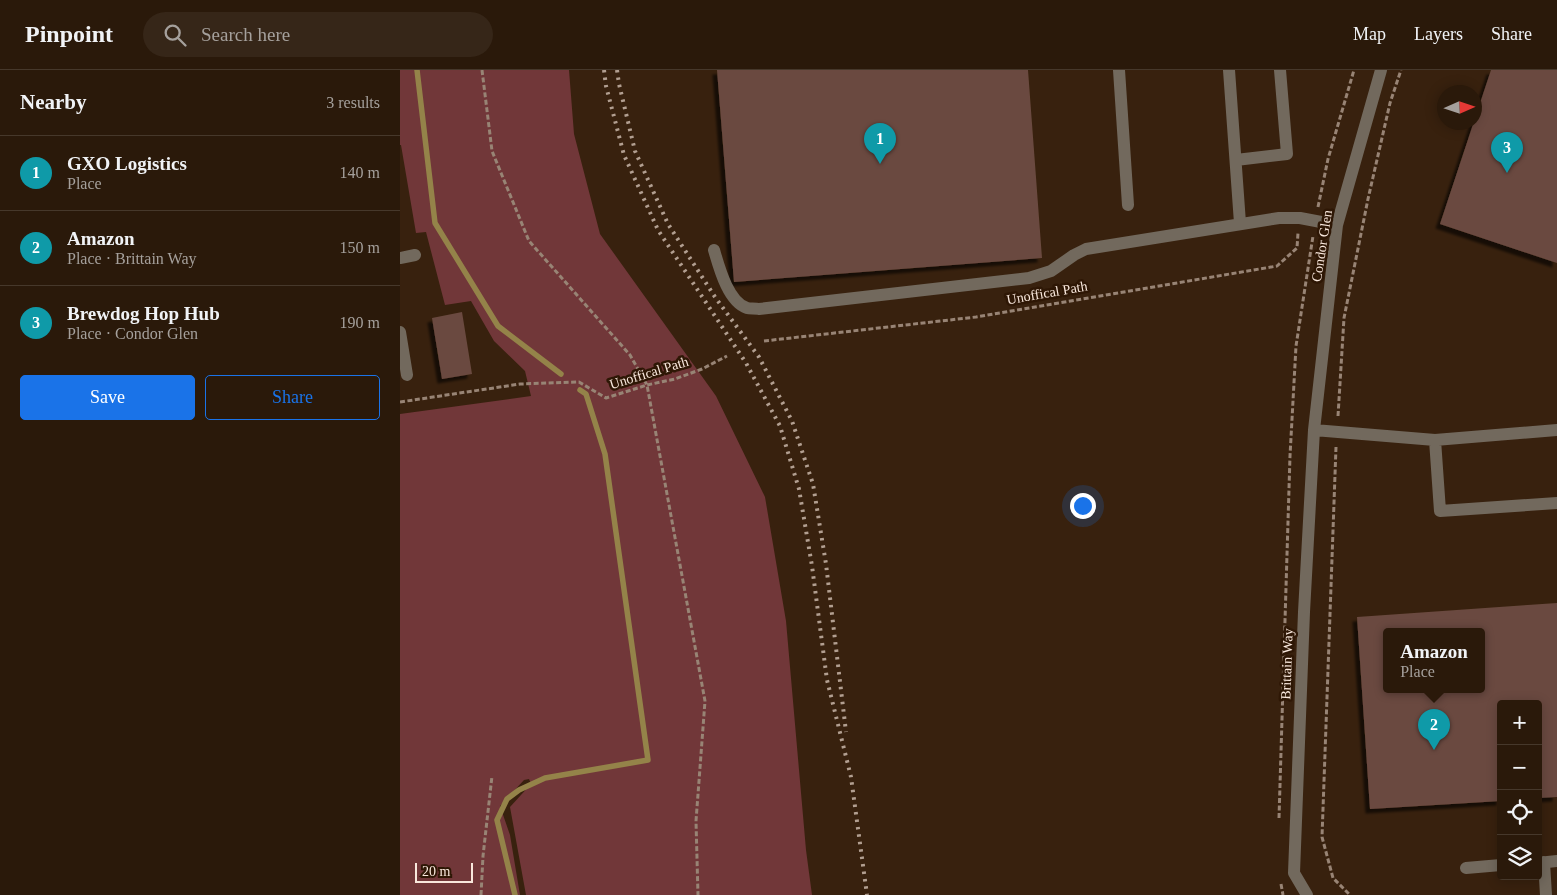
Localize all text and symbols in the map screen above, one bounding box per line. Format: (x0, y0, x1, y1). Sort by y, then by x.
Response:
search box (143, 12, 493, 57)
text: Pinpoint (25, 21, 113, 47)
icon: search (161, 21, 189, 49)
text: Search here (201, 24, 290, 45)
text: Map (1353, 24, 1386, 44)
text: Layers (1414, 24, 1463, 44)
text: Share (1491, 24, 1532, 44)
north arrow (1437, 85, 1482, 130)
text: Nearby (20, 90, 87, 114)
text: 3 results (326, 94, 380, 111)
pin: 1 (864, 123, 896, 164)
pin: 3 (1491, 132, 1523, 173)
text: GXO Logistics (67, 153, 187, 174)
text: 1 (32, 164, 40, 181)
text: 140 m (340, 164, 380, 181)
text: Place (67, 175, 102, 192)
street label: Condor Glen (1309, 209, 1335, 283)
text: Amazon (67, 228, 135, 249)
text: 2 (32, 239, 40, 256)
text: 150 m (340, 239, 380, 256)
text: Place · Brittain Way (67, 250, 197, 267)
street label: Unoffical Path (1005, 279, 1089, 307)
text: Brewdog Hop Hub (67, 303, 220, 324)
text: 3 (32, 314, 40, 331)
text: 190 m (340, 314, 380, 331)
text: Place · Condor Glen (67, 325, 198, 342)
street label: Unoffical Path (608, 354, 690, 392)
button: Save (20, 375, 195, 420)
button: Share (205, 375, 380, 420)
your location (1070, 493, 1096, 519)
street label: Brittain Way (1278, 628, 1296, 700)
popup (1383, 628, 1485, 693)
text: Amazon (1400, 641, 1468, 662)
text: Place (1400, 663, 1435, 680)
map controls (1497, 700, 1542, 880)
button: + (1497, 700, 1542, 745)
pin: 2 (1418, 709, 1450, 750)
button: − (1497, 745, 1542, 790)
button: locate (1497, 790, 1542, 835)
button: layers (1497, 835, 1542, 880)
scale bar (415, 860, 472, 883)
text: 20 m (422, 864, 450, 879)

